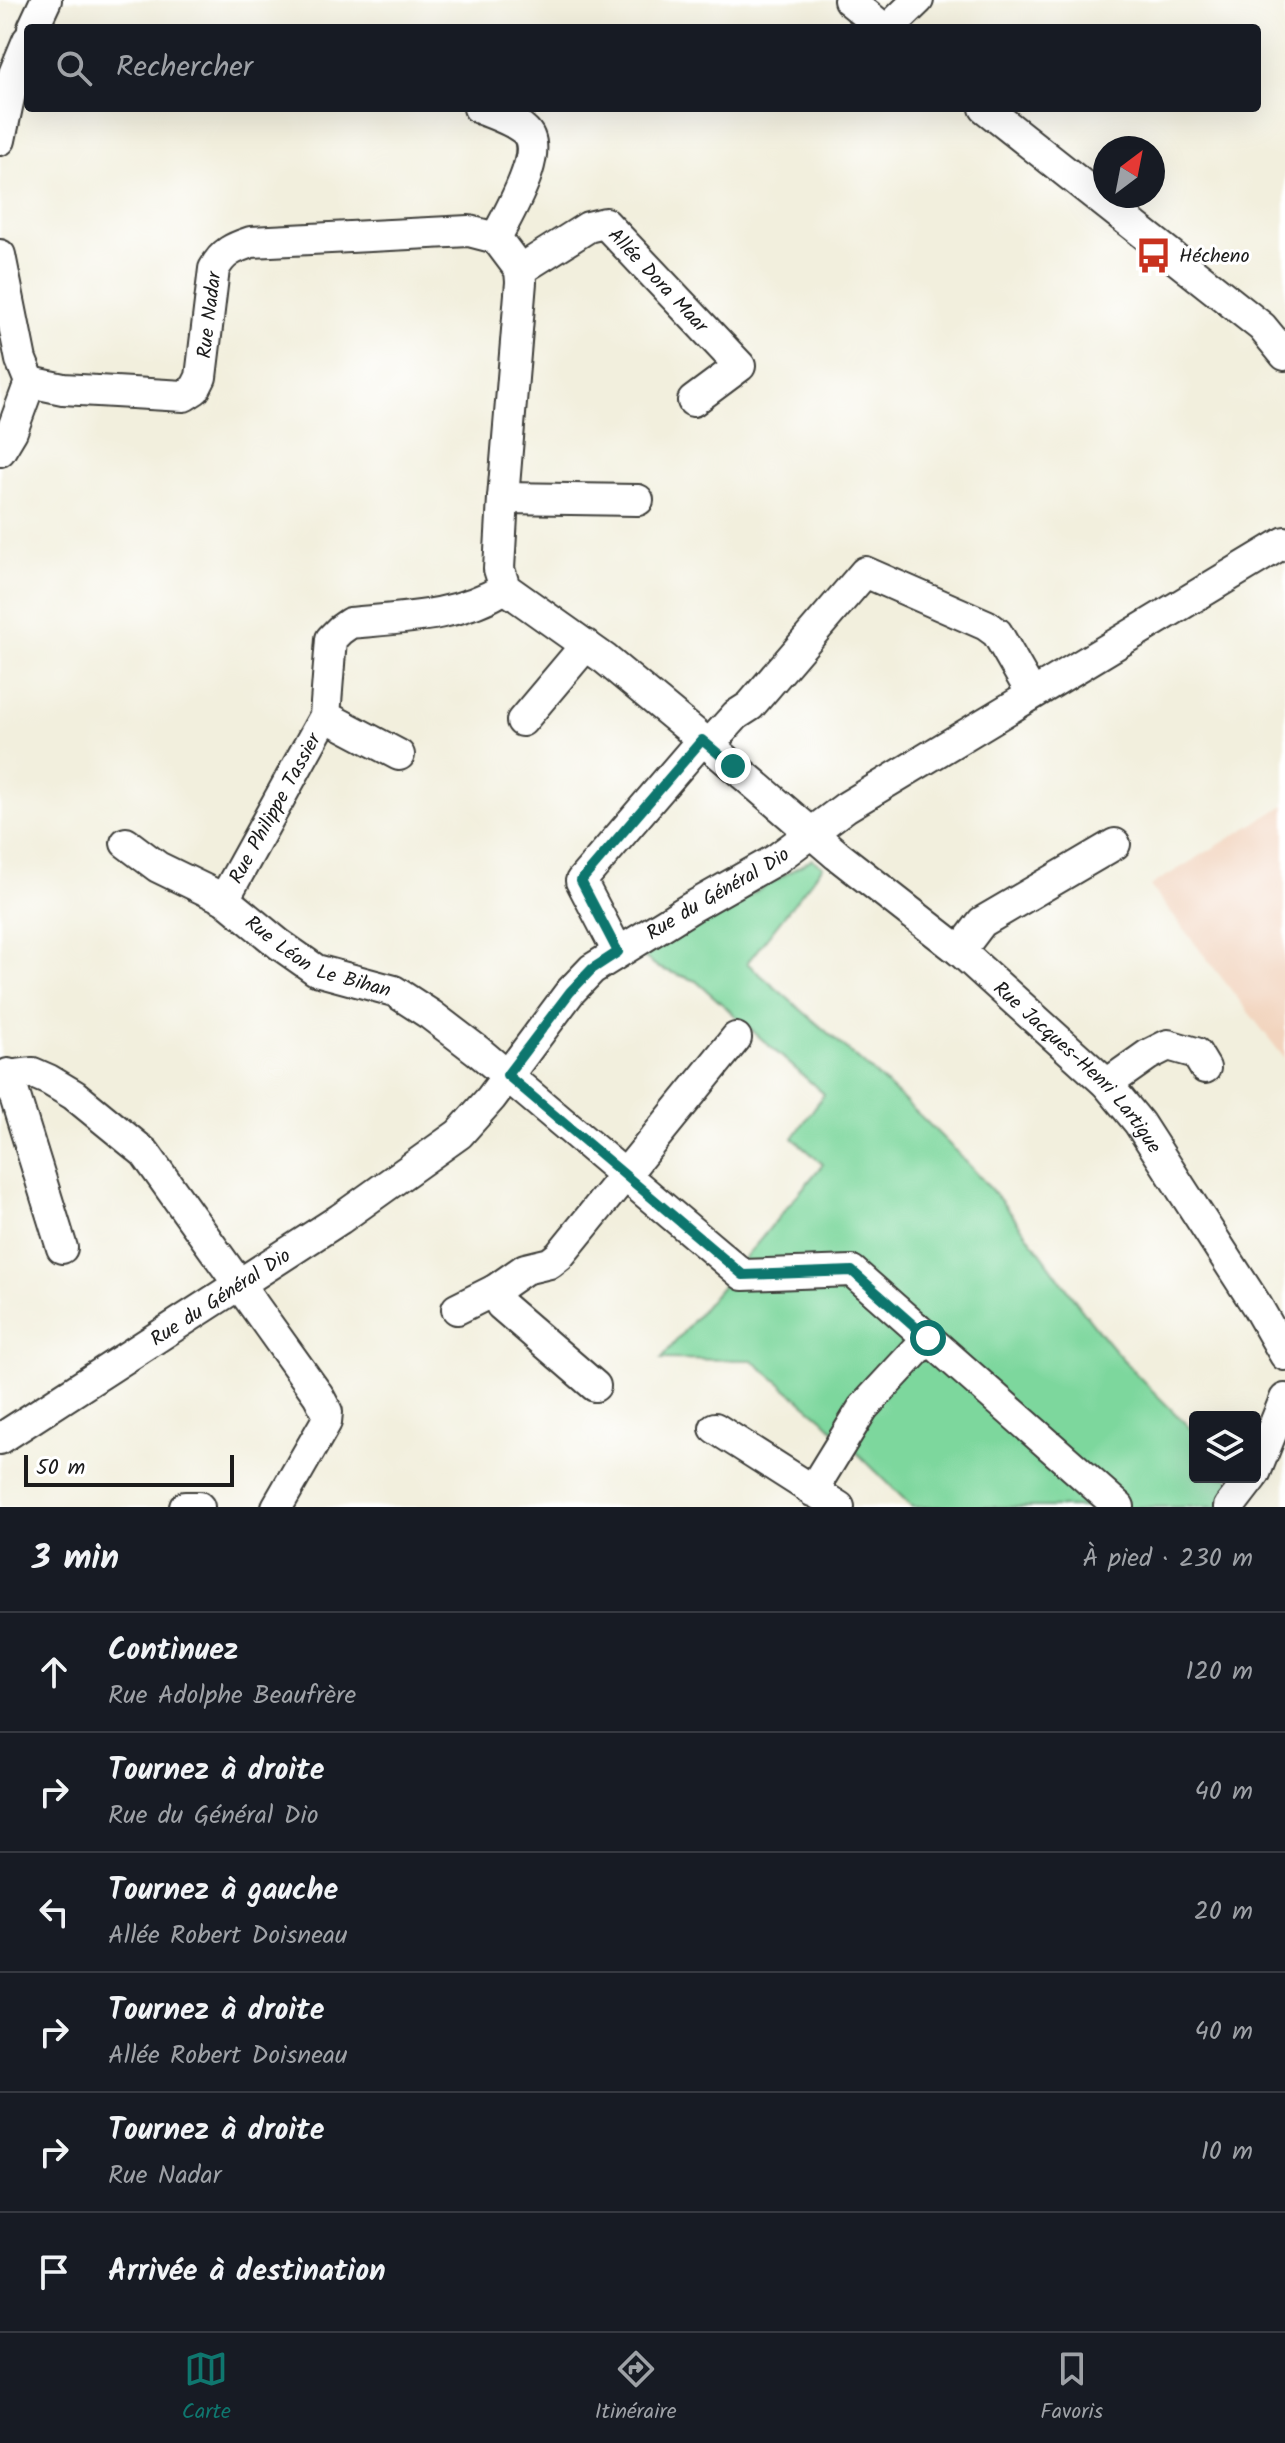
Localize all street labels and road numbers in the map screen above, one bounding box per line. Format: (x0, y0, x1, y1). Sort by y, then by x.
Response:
street label: Allée Dora Maar (599, 221, 716, 342)
street label: Rue Nadar (189, 268, 232, 360)
street label: Rue Philippe Tassier (221, 726, 331, 890)
street label: Rue du Général Dio (640, 840, 797, 950)
street label: Rue Léon Le Bihan (237, 908, 394, 1008)
street label: Rue Jacques-Henri Lartigue (985, 974, 1169, 1161)
street label: Rue du Général Dio (144, 1241, 298, 1356)

